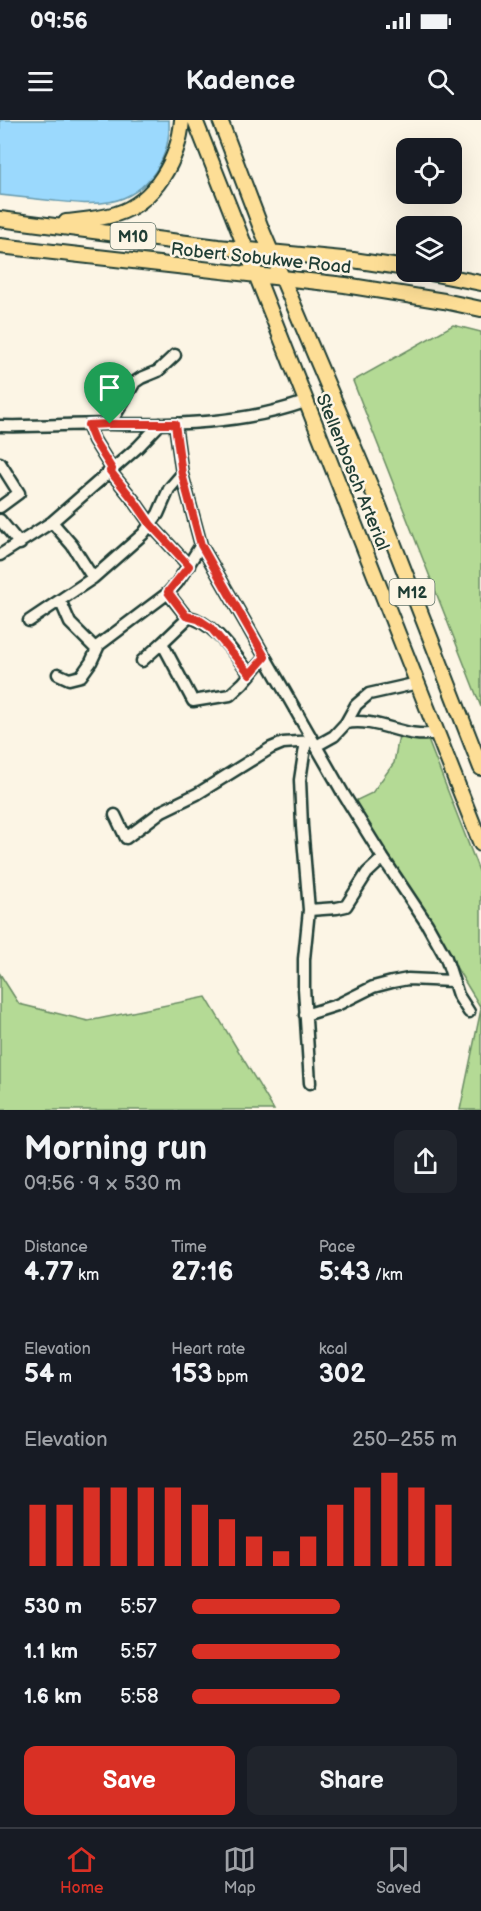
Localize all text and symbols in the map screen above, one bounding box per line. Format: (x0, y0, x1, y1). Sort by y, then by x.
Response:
text: 09:56 (30, 8, 88, 35)
icon: menu (24, 65, 57, 98)
text: Kadence (186, 65, 295, 97)
icon: search (424, 65, 457, 98)
map controls (396, 138, 462, 282)
button: locate (396, 138, 462, 204)
button: layers (396, 216, 462, 282)
road number: M10 (110, 223, 156, 249)
street label: Robert Sobukwe Road (170, 239, 352, 278)
pin (84, 362, 135, 424)
icon: arrive (93, 371, 126, 404)
street label: Stellenbosch Arterial (311, 391, 394, 554)
road number: M12 (390, 579, 434, 605)
text: Morning run (24, 1129, 207, 1169)
button: share (394, 1130, 457, 1193)
text: 09:56 · 9 × 530 m (24, 1172, 181, 1196)
text: Distance (24, 1238, 88, 1257)
text: Time (171, 1238, 207, 1257)
text: Pace (319, 1238, 355, 1257)
text: 4.77 (24, 1257, 74, 1288)
text: 27:16 (171, 1257, 234, 1288)
text: 5:43 (319, 1257, 370, 1288)
text: km (74, 1266, 99, 1285)
text: /km (370, 1266, 403, 1285)
text: Elevation (24, 1340, 91, 1359)
text: Heart rate (171, 1340, 245, 1359)
text: kcal (319, 1340, 347, 1359)
text: 54 (24, 1359, 54, 1390)
text: 153 (171, 1359, 212, 1390)
text: 302 (319, 1359, 366, 1390)
text: m (54, 1368, 72, 1387)
text: bpm (212, 1368, 248, 1387)
text: Elevation (24, 1428, 107, 1452)
text: 250–255 m (352, 1428, 457, 1452)
text: 530 m (24, 1595, 82, 1619)
text: 5:57 (120, 1595, 157, 1619)
text: 1.1 km (24, 1640, 78, 1664)
text: 5:57 (120, 1640, 157, 1664)
text: 1.6 km (24, 1685, 82, 1709)
text: 5:58 (120, 1685, 159, 1709)
button: Save (24, 1746, 235, 1815)
button: Share (247, 1746, 457, 1815)
tab: Home (60, 1843, 103, 1898)
tab: Map (223, 1843, 256, 1898)
tab: Saved (376, 1843, 421, 1898)

